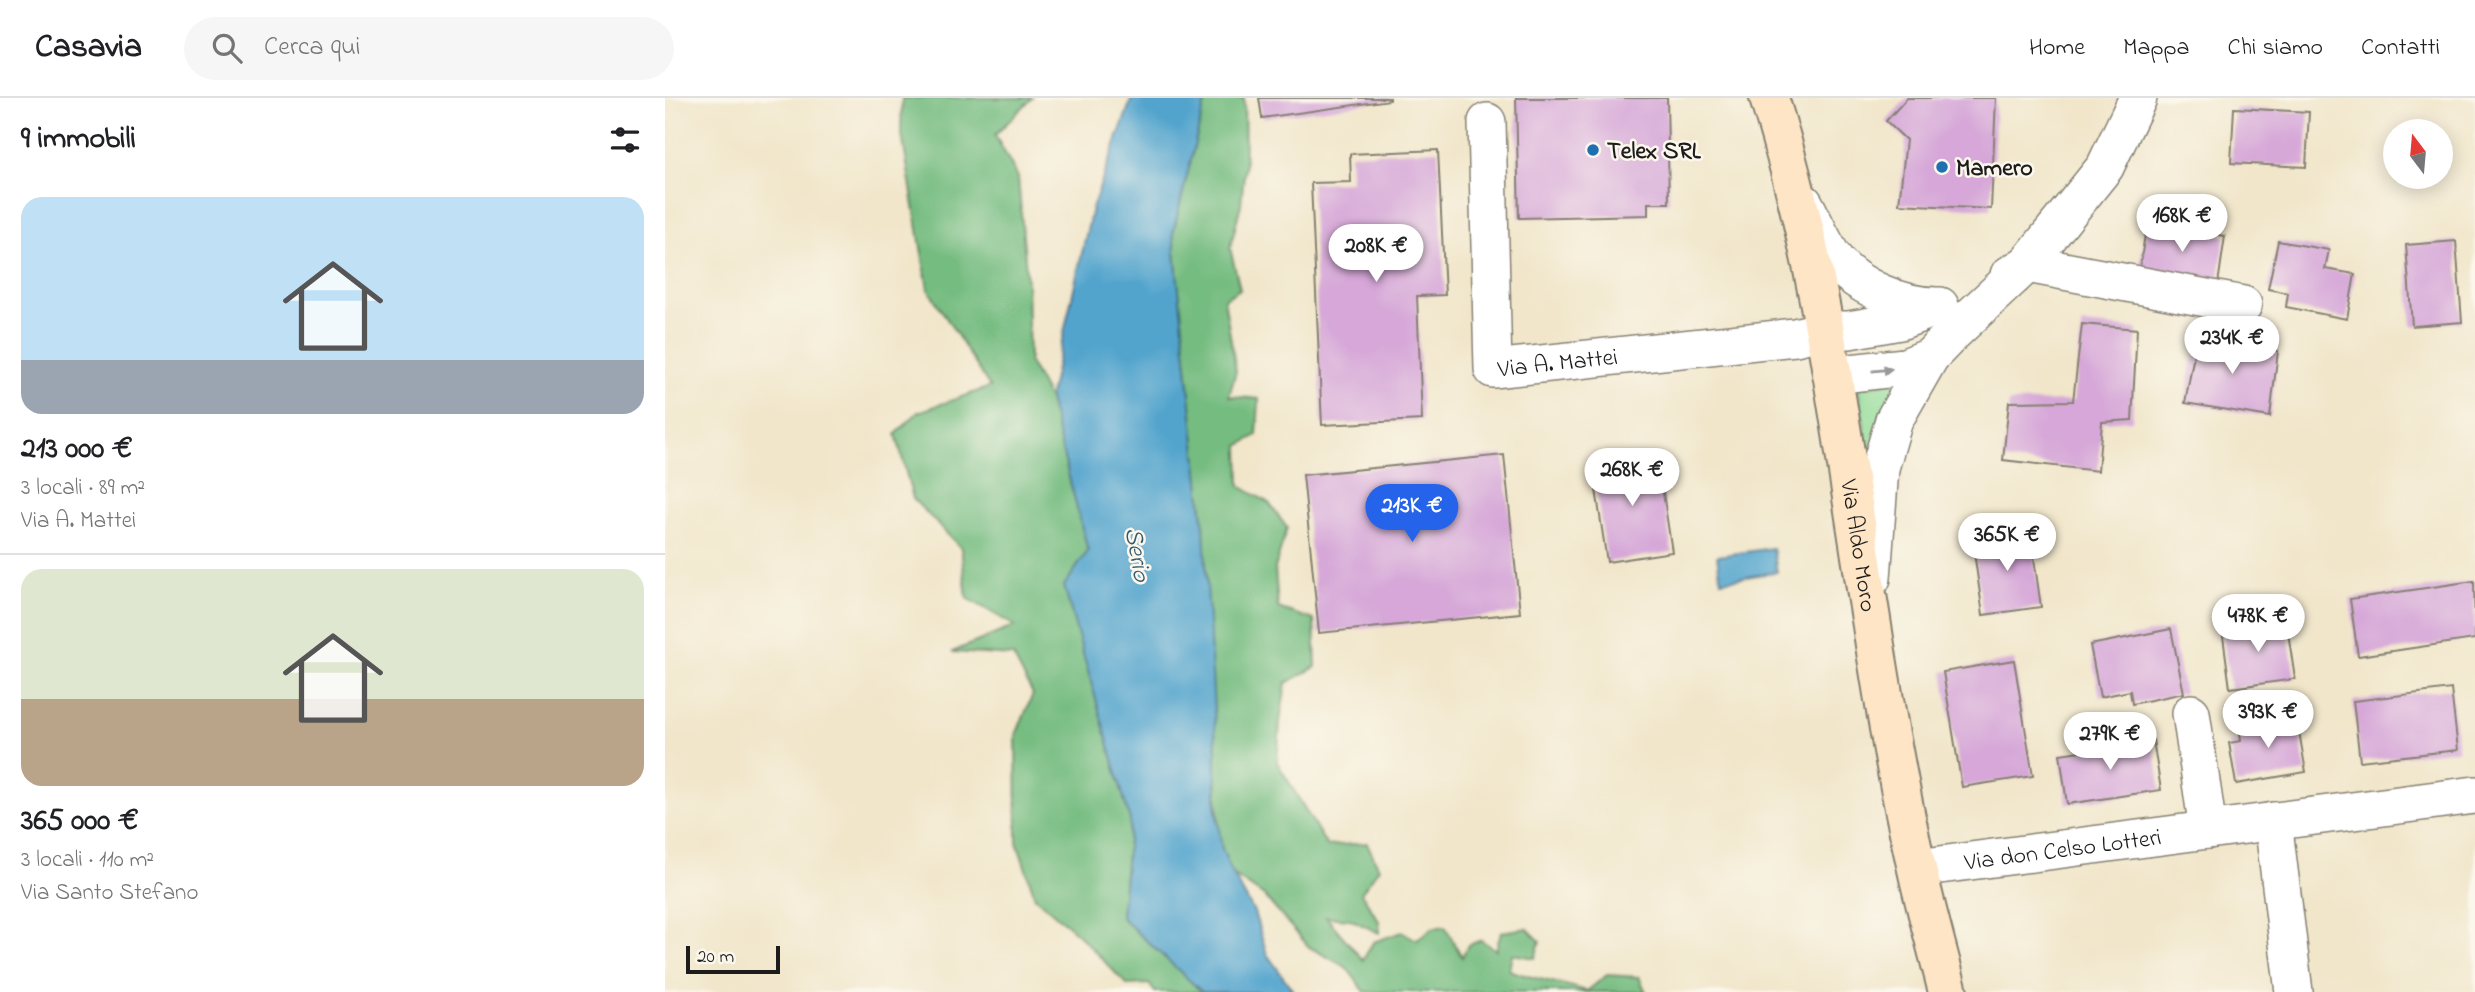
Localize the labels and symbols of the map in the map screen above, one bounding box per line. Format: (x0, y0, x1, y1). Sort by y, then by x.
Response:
north arrow (2383, 119, 2453, 189)
place label: Telex SRL (1607, 135, 1702, 170)
marker: Telex SRL (1585, 142, 1601, 158)
place label: Mamero (1956, 152, 2033, 187)
marker: Mamero (1934, 159, 1950, 175)
pin: 168K € (2125, 194, 2239, 254)
pin: 208K € (1319, 225, 1433, 284)
pin: 234K € (2175, 316, 2289, 376)
street label: Via A. Mattei (1495, 341, 1619, 388)
one-way arrow (1871, 364, 1893, 375)
pin: 268K € (1575, 448, 1689, 508)
street label: Via Aldo Moro (1829, 476, 1885, 615)
pin: 213K € (1355, 484, 1469, 544)
pin: 365K € (1950, 514, 2064, 573)
water label: Serio (1113, 524, 1160, 586)
pin: 478K € (2201, 594, 2315, 654)
pin: 393K € (2211, 690, 2325, 750)
pin: 279K € (2053, 712, 2167, 772)
street label: Via don Celso Lotteri (1961, 821, 2164, 882)
scale bar (686, 943, 781, 975)

